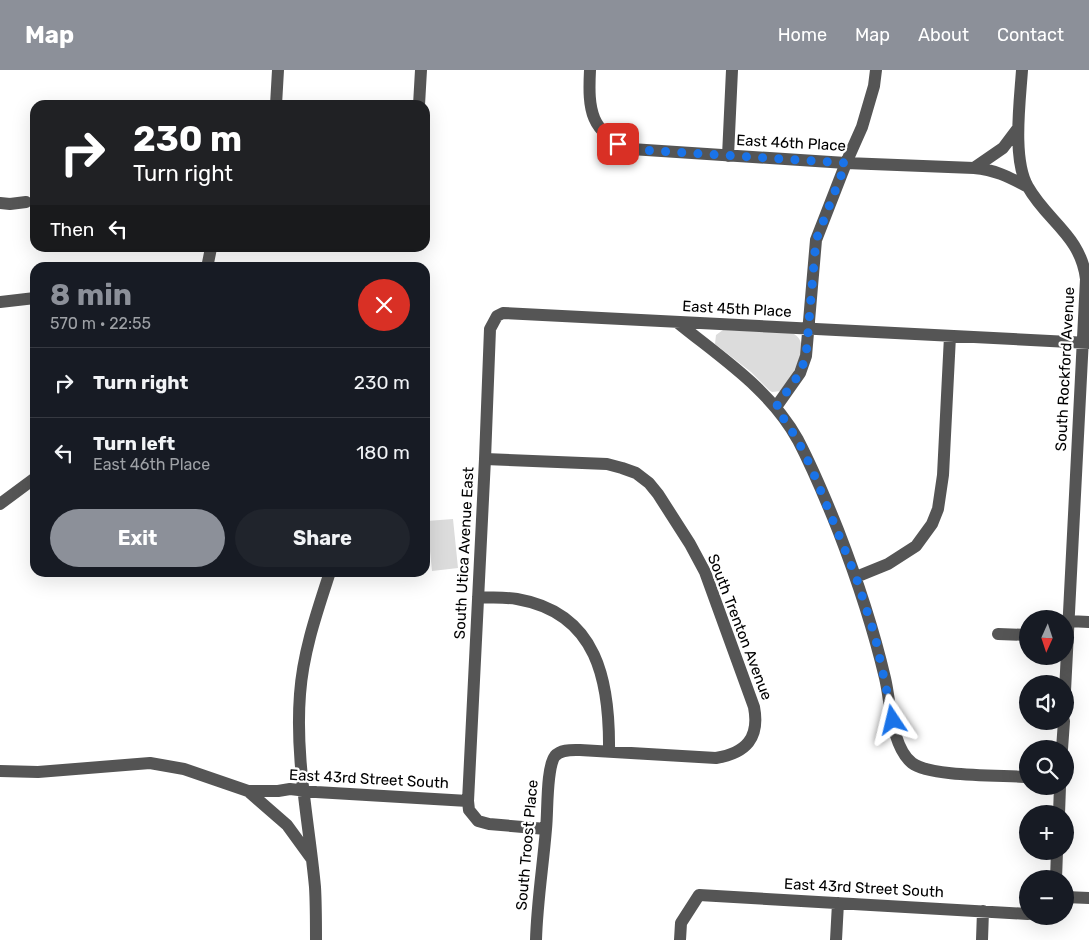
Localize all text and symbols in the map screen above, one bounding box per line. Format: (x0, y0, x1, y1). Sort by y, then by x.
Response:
text: Map (25, 21, 74, 49)
text: Home (778, 24, 827, 46)
text: Map (855, 24, 890, 46)
text: About (918, 24, 969, 46)
text: Contact (997, 24, 1064, 46)
text: 230 m (133, 118, 242, 160)
icon: right (50, 120, 115, 185)
pin (597, 123, 639, 165)
icon: arrive (604, 130, 632, 158)
street label: East 46th Place (736, 131, 846, 155)
text: Turn right (133, 160, 233, 187)
icon: left (104, 215, 132, 243)
text: Then (50, 218, 94, 241)
text: 8 min (50, 277, 132, 313)
button: close (358, 279, 410, 331)
street label: South Rockford Avenue (1052, 286, 1078, 452)
street label: East 45th Place (682, 297, 792, 321)
text: 570 m · 22:55 (50, 314, 151, 333)
icon: right (50, 369, 78, 397)
text: Turn right (93, 371, 188, 394)
text: 230 m (354, 371, 410, 394)
text: Turn left (93, 432, 175, 455)
icon: left (50, 439, 78, 467)
text: 180 m (356, 441, 410, 464)
text: East 46th Place (93, 455, 210, 474)
street label: South Utica Avenue East (450, 466, 478, 640)
button: Exit (50, 509, 225, 567)
button: Share (235, 509, 410, 567)
street label: South Trenton Avenue (704, 551, 776, 703)
north arrow (1019, 610, 1074, 665)
map controls (1019, 610, 1074, 925)
button: sound (1019, 675, 1074, 730)
position arrow (866, 693, 918, 745)
button: search (1019, 740, 1074, 795)
street label: East 43rd Street South (289, 766, 449, 792)
street label: South Troost Place (512, 779, 542, 911)
button: + (1019, 805, 1074, 860)
button: − (1019, 870, 1074, 925)
street label: East 43rd Street South (784, 875, 944, 901)

